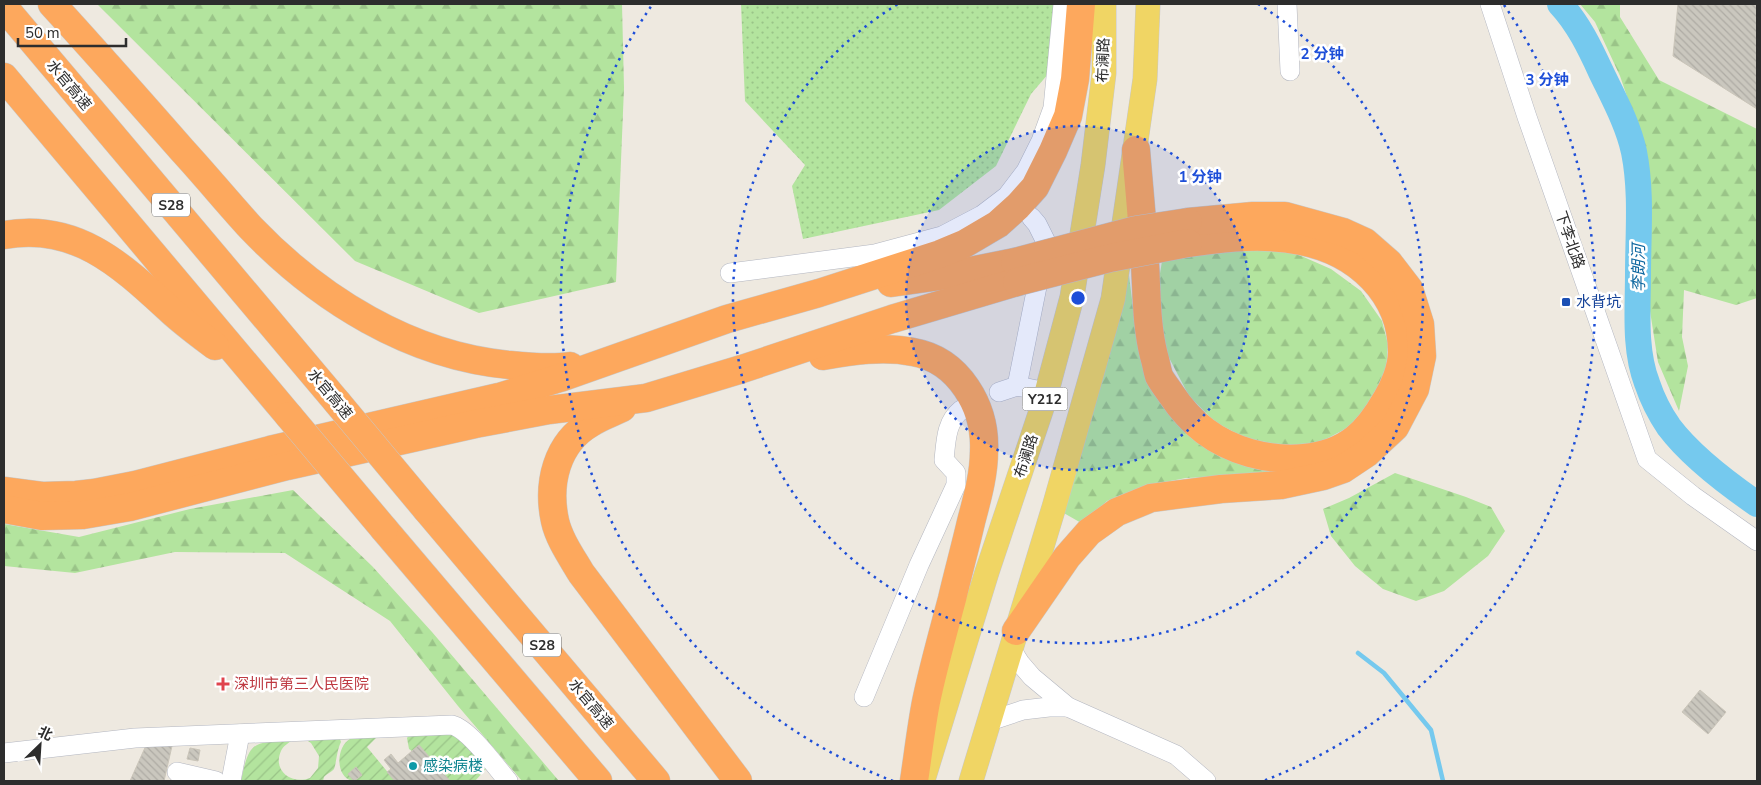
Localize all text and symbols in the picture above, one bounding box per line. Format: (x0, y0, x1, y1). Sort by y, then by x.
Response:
scale bar (18, 15, 125, 47)
text: 50 m (25, 23, 60, 43)
street label: 布澜路 (1092, 37, 1114, 83)
text: 2 分钟 (1300, 44, 1344, 64)
street label: 水官高速 (42, 56, 96, 114)
text: 3 分钟 (1525, 70, 1569, 90)
text: 1 分钟 (1178, 167, 1222, 187)
road number: S28 (152, 194, 190, 216)
street label: 下李北路 (1551, 208, 1589, 272)
water label: 李朗河 (1628, 241, 1650, 292)
centre of rings (1069, 289, 1087, 307)
place label: 水背坑 (1576, 292, 1621, 312)
marker: 水背坑 (1560, 296, 1572, 308)
street label: 水官高速 (303, 365, 357, 423)
road number: Y212 (1022, 388, 1068, 410)
street label: 布澜路 (1010, 432, 1042, 480)
road number: S28 (523, 634, 561, 656)
place label: 深圳市第三人民医院 (234, 674, 369, 694)
street label: 水官高速 (564, 675, 618, 733)
marker: 深圳市第三人民医院 (216, 677, 230, 691)
north arrow (15, 720, 65, 770)
text: 北 (35, 722, 56, 745)
place label: 感染病楼 (423, 756, 483, 776)
marker: 感染病楼 (407, 760, 419, 772)

